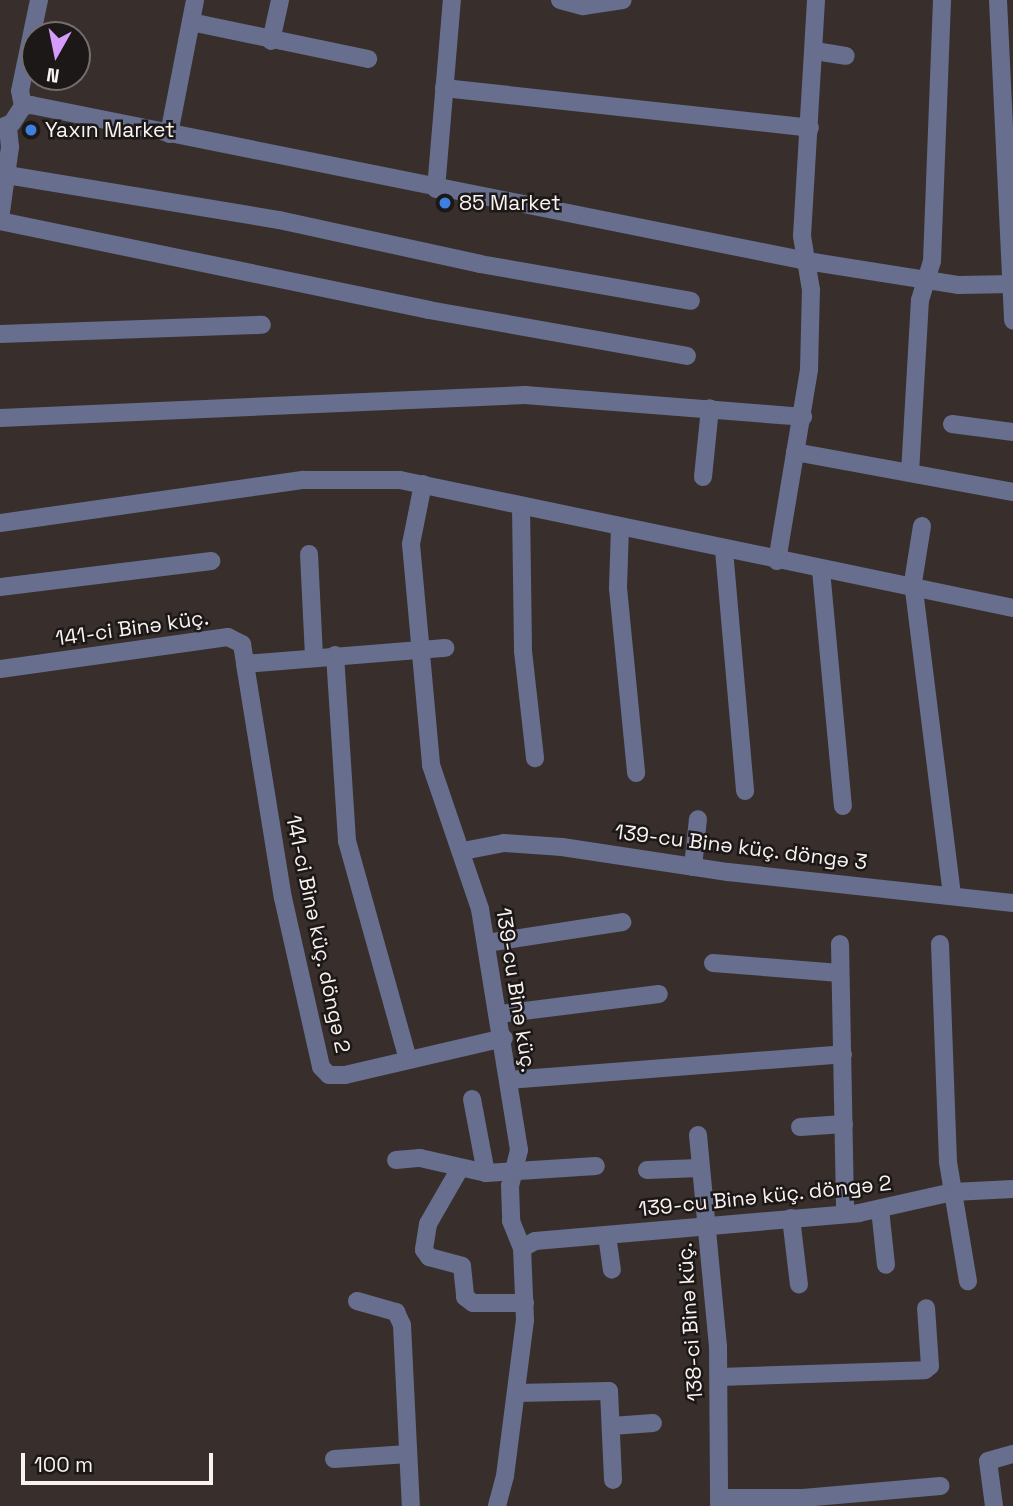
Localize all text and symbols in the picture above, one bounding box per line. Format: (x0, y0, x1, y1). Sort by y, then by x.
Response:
north arrow (21, 21, 91, 91)
text: N (45, 62, 61, 89)
place label: Yaxın Market (45, 117, 175, 143)
marker: Yaxın Market (23, 122, 39, 138)
place label: 85 Market (459, 190, 561, 216)
marker: 85 Market (437, 195, 453, 211)
street label: 141-ci Binə küç. (54, 605, 210, 651)
street label: 141-ci Binə küç. döngə 2 (280, 812, 356, 1056)
street label: 139-cu Binə küç. döngə 3 (613, 819, 869, 875)
street label: 139-cu Binə küç. (491, 906, 541, 1074)
street label: 139-cu Binə küç. döngə 2 (637, 1170, 893, 1222)
street label: 138-ci Binə küç. (672, 1242, 708, 1402)
scale bar (24, 1440, 217, 1484)
text: 100 m (34, 1451, 93, 1478)

